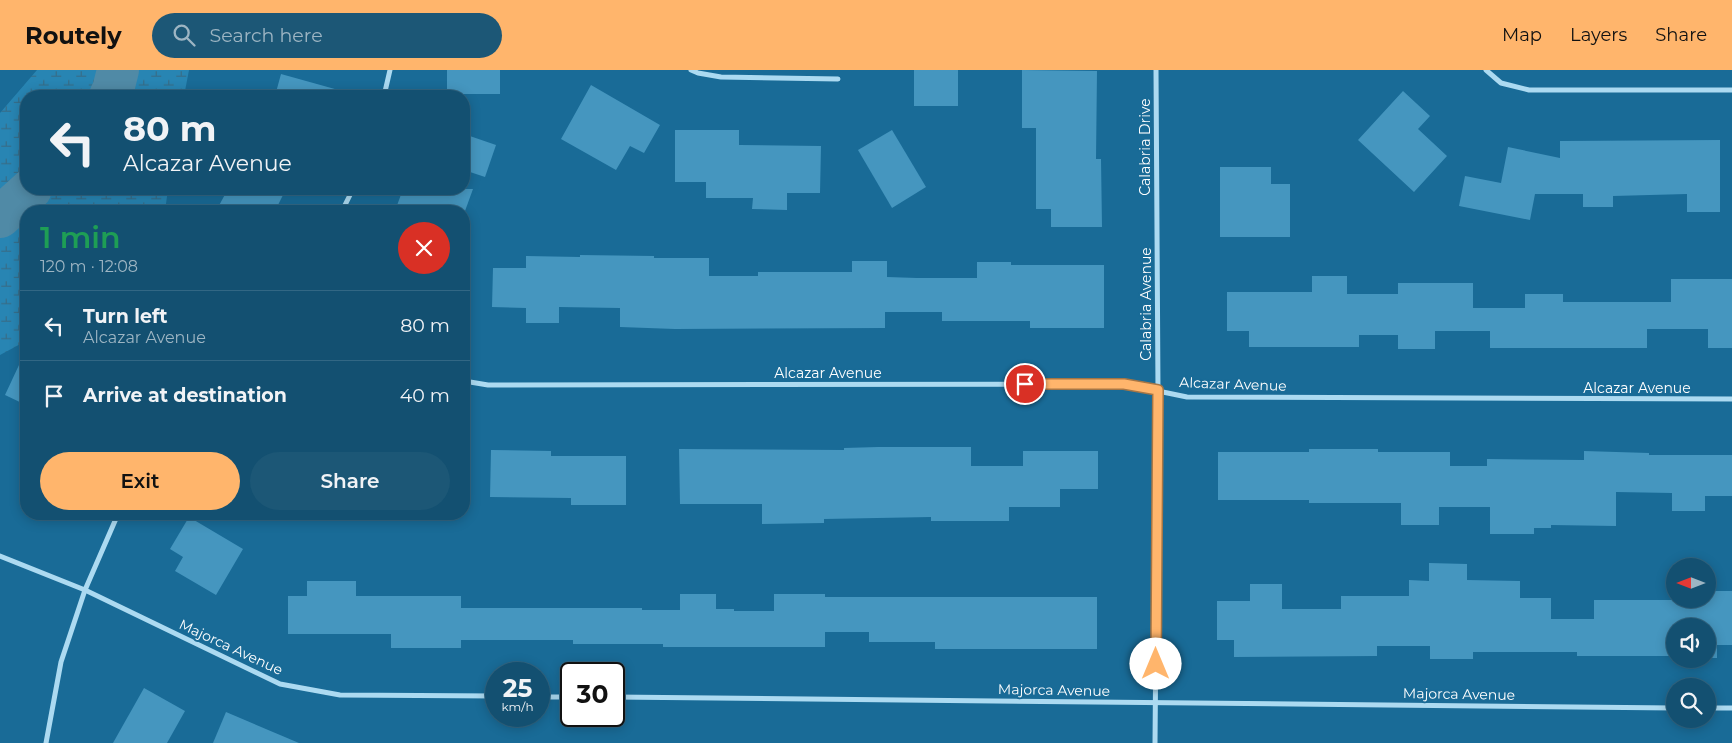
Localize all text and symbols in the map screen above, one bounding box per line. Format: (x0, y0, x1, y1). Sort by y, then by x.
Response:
search box (152, 13, 502, 58)
text: Routely (25, 21, 122, 50)
icon: search (170, 21, 198, 49)
text: Search here (210, 24, 323, 47)
text: Map (1502, 24, 1542, 46)
text: Layers (1570, 24, 1627, 46)
text: Share (1655, 24, 1707, 46)
street label: Calabria Drive (1136, 98, 1154, 196)
text: 80 m (123, 107, 217, 150)
icon: left (40, 110, 105, 175)
text: Alcazar Avenue (123, 150, 292, 177)
text: 1 min (40, 219, 121, 256)
button: close (398, 222, 450, 274)
street label: Calabria Avenue (1137, 247, 1155, 361)
text: 120 m · 12:08 (40, 257, 138, 276)
text: Turn left (83, 305, 168, 328)
icon: left (40, 312, 68, 340)
text: 80 m (400, 314, 450, 337)
text: Alcazar Avenue (83, 328, 206, 347)
pin (1004, 363, 1046, 405)
street label: Alcazar Avenue (774, 364, 882, 382)
icon: arrive (1011, 370, 1039, 398)
street label: Alcazar Avenue (1179, 373, 1287, 395)
street label: Alcazar Avenue (1583, 379, 1691, 397)
icon: arrive (40, 382, 68, 410)
text: Arrive at destination (83, 384, 287, 407)
text: 40 m (400, 384, 450, 407)
button: Exit (40, 452, 240, 510)
button: Share (250, 452, 450, 510)
north arrow (1666, 558, 1716, 608)
map controls (1666, 558, 1716, 728)
street label: Majorca Avenue (176, 615, 286, 679)
button: sound (1666, 618, 1716, 668)
position arrow (1129, 637, 1181, 689)
speed limit sign: 30 (560, 662, 625, 727)
text: 25 (503, 673, 532, 703)
button: search (1666, 678, 1716, 728)
street label: Majorca Avenue (998, 680, 1110, 700)
street label: Majorca Avenue (1403, 684, 1515, 704)
text: km/h (501, 699, 534, 714)

